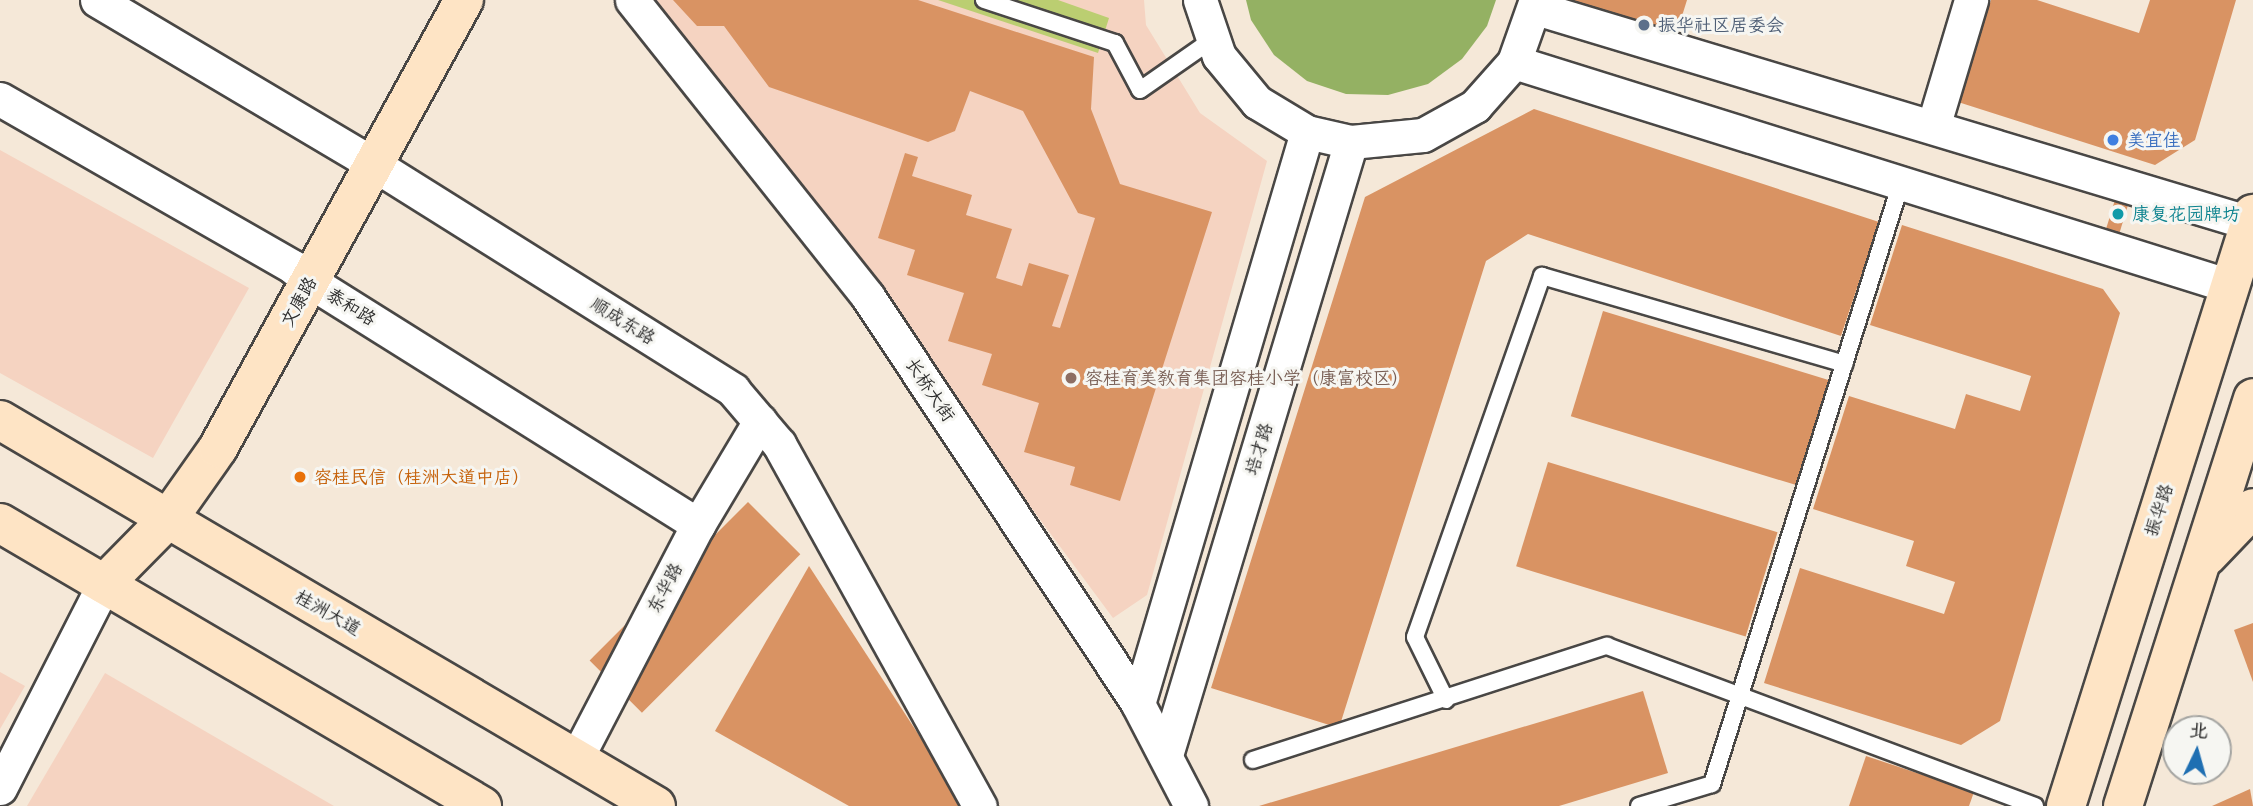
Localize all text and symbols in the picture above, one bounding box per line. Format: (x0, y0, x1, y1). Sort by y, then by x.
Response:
place label: 振华社区居委会 (1658, 14, 1784, 36)
marker: 振华社区居委会 (1636, 17, 1652, 33)
place label: 美宜佳 (2127, 129, 2181, 151)
marker: 美宜佳 (2105, 132, 2121, 148)
place label: 康复花园牌坊 (2132, 203, 2240, 225)
marker: 康复花园牌坊 (2110, 206, 2126, 222)
street label: 文康路 (276, 273, 322, 331)
street label: 泰和路 (322, 284, 380, 330)
street label: 顺成东路 (587, 293, 659, 349)
street label: 长桥大街 (901, 354, 959, 426)
place label: 容桂育美教育集团容桂小学（康富校区） (1085, 367, 1409, 389)
marker: 容桂育美教育集团容桂小学（康富校区） (1063, 370, 1079, 386)
street label: 培才路 (1241, 420, 1277, 478)
place label: 容桂民信（桂洲大道中店） (314, 466, 530, 488)
marker: 容桂民信（桂洲大道中店） (292, 469, 308, 485)
street label: 振华路 (2140, 481, 2178, 539)
street label: 东华路 (643, 559, 687, 617)
street label: 桂洲大道 (291, 586, 365, 640)
north arrow (2162, 715, 2232, 785)
text: 北 (2188, 717, 2209, 744)

